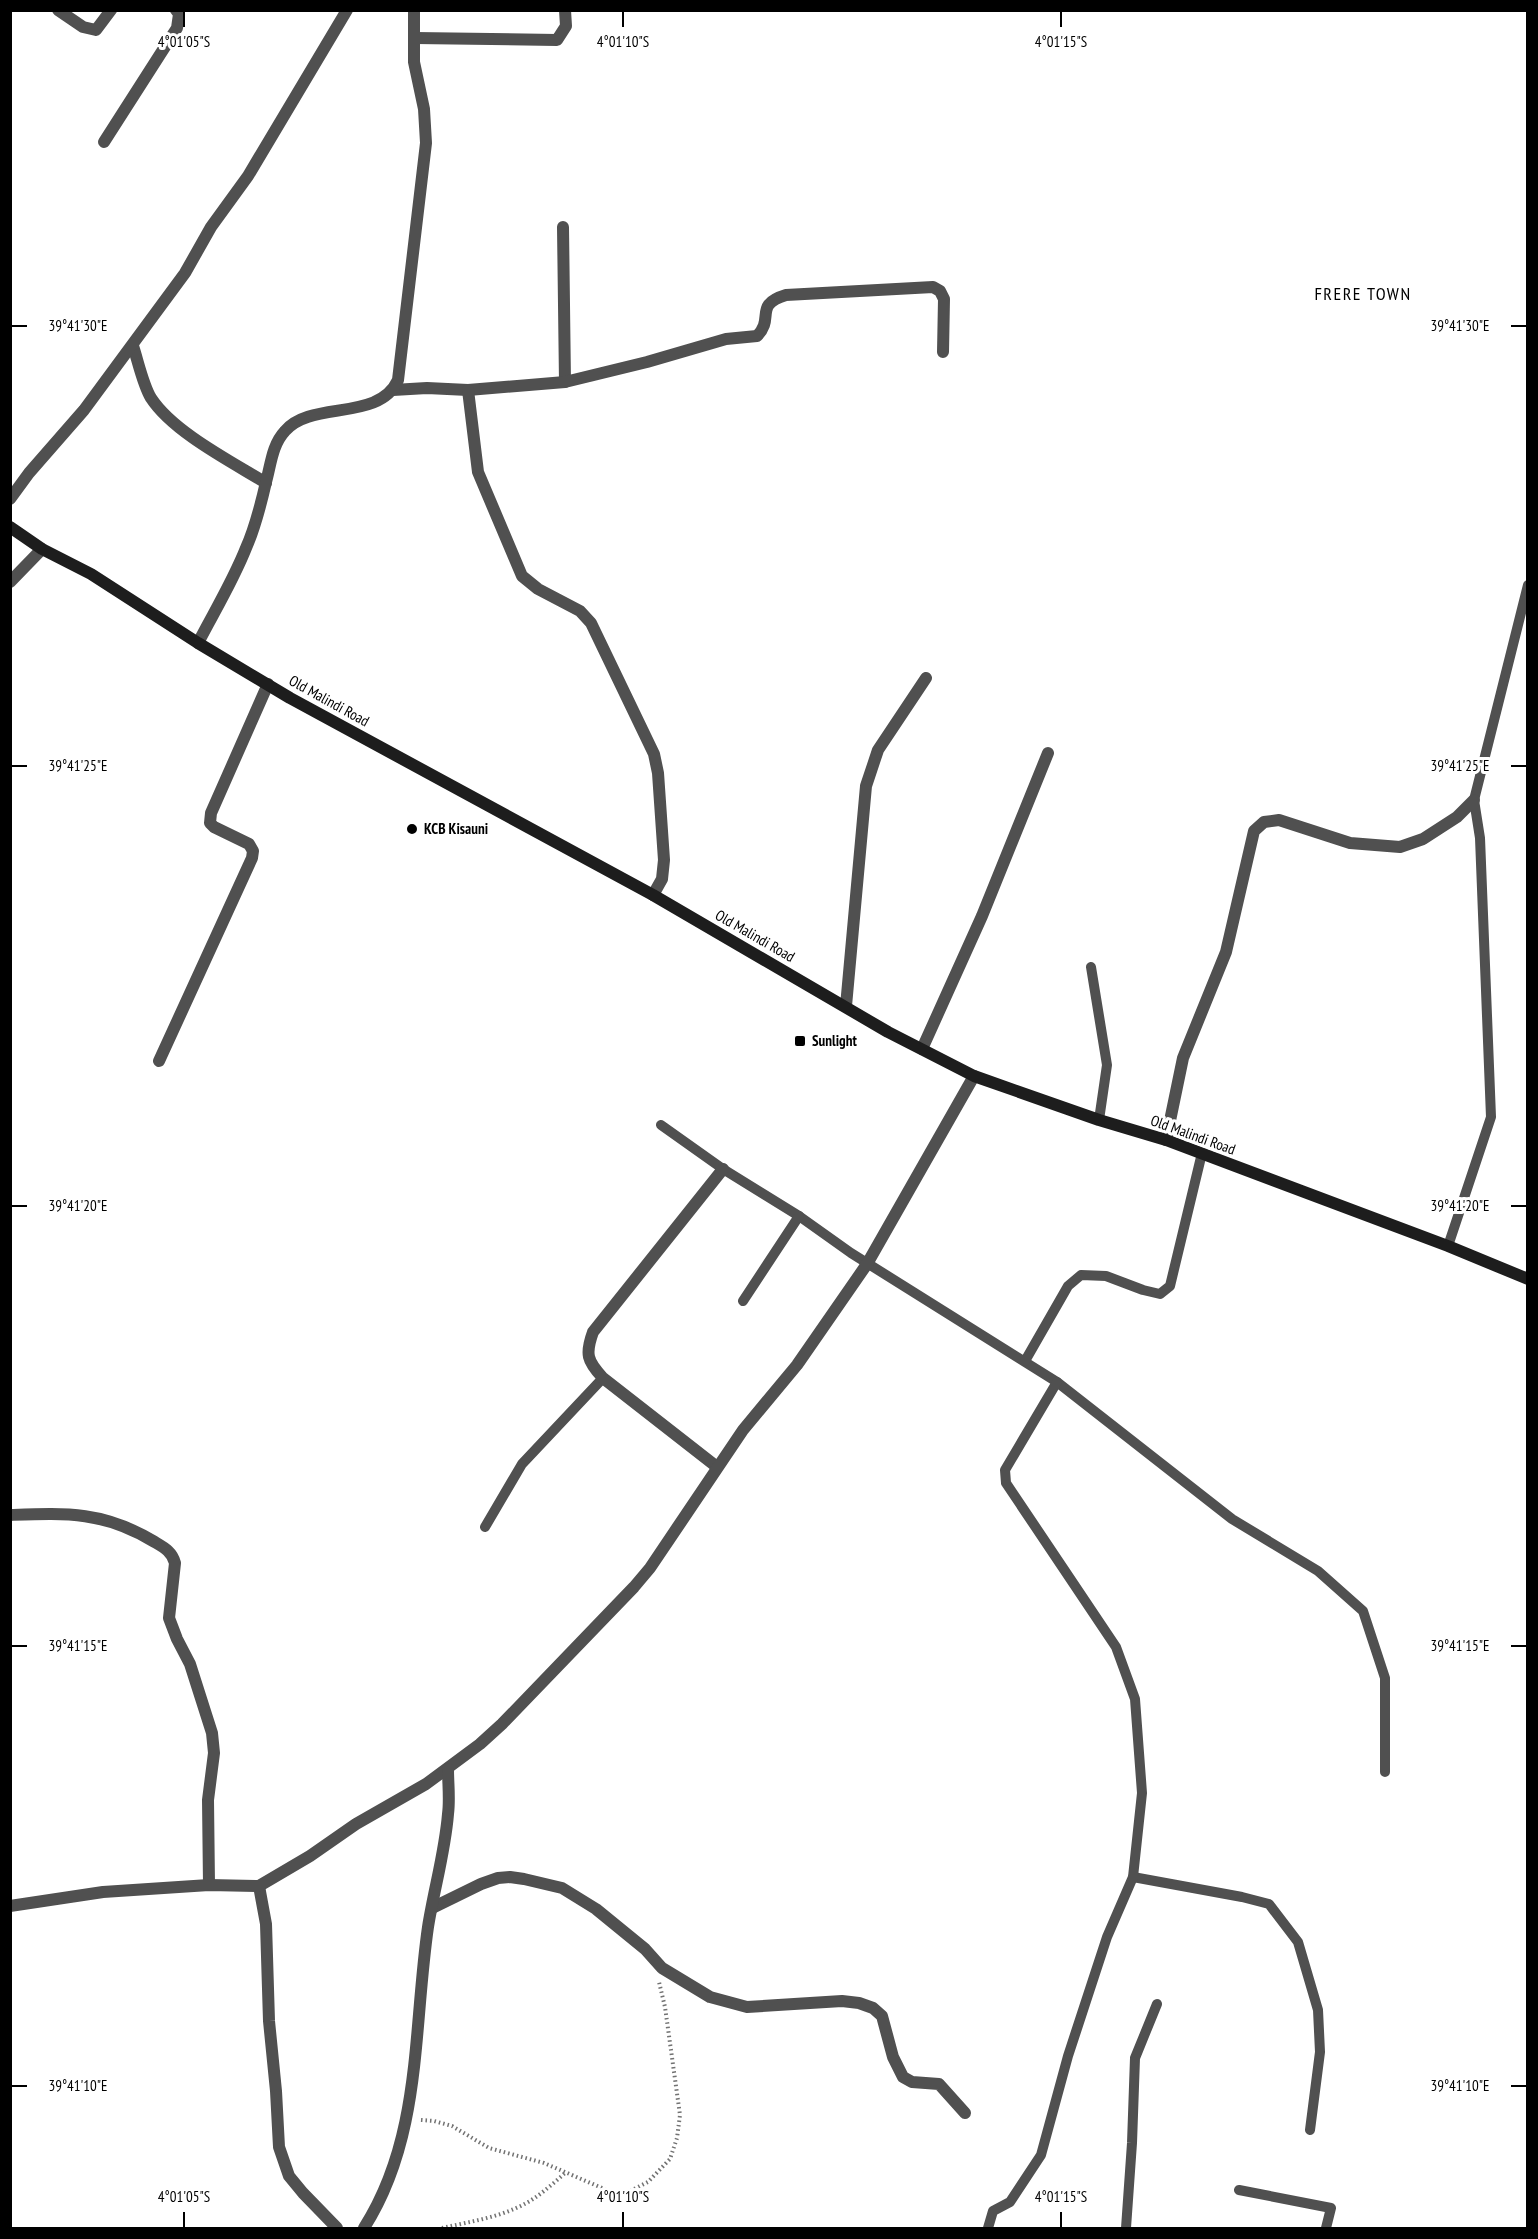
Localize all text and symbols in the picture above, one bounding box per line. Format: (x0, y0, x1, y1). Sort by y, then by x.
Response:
text: 4°01'05"S (158, 32, 210, 51)
text: 4°01'10"S (597, 32, 649, 51)
text: 4°01'15"S (1035, 32, 1087, 51)
district label: FRERE TOWN (1314, 282, 1412, 305)
text: 39°41'30"E (48, 316, 108, 335)
text: 39°41'30"E (1430, 316, 1490, 335)
street label: Old Malindi Road (286, 671, 373, 730)
text: 39°41'25"E (48, 756, 108, 775)
text: 39°41'25"E (1430, 756, 1490, 775)
place label: KCB Kisauni (424, 819, 488, 838)
marker: KCB Kisauni (405, 822, 419, 836)
street label: Old Malindi Road (712, 905, 798, 966)
place label: Sunlight (812, 1031, 857, 1050)
marker: Sunlight (793, 1034, 807, 1048)
street label: Old Malindi Road (1148, 1110, 1238, 1159)
text: 39°41'20"E (48, 1196, 108, 1215)
text: 39°41'20"E (1430, 1196, 1490, 1215)
text: 39°41'15"E (48, 1636, 108, 1655)
text: 39°41'15"E (1430, 1636, 1490, 1655)
text: 39°41'10"E (48, 2076, 108, 2095)
text: 39°41'10"E (1430, 2076, 1490, 2095)
text: 4°01'05"S (158, 2187, 210, 2206)
text: 4°01'10"S (597, 2187, 649, 2206)
text: 4°01'15"S (1035, 2187, 1087, 2206)

